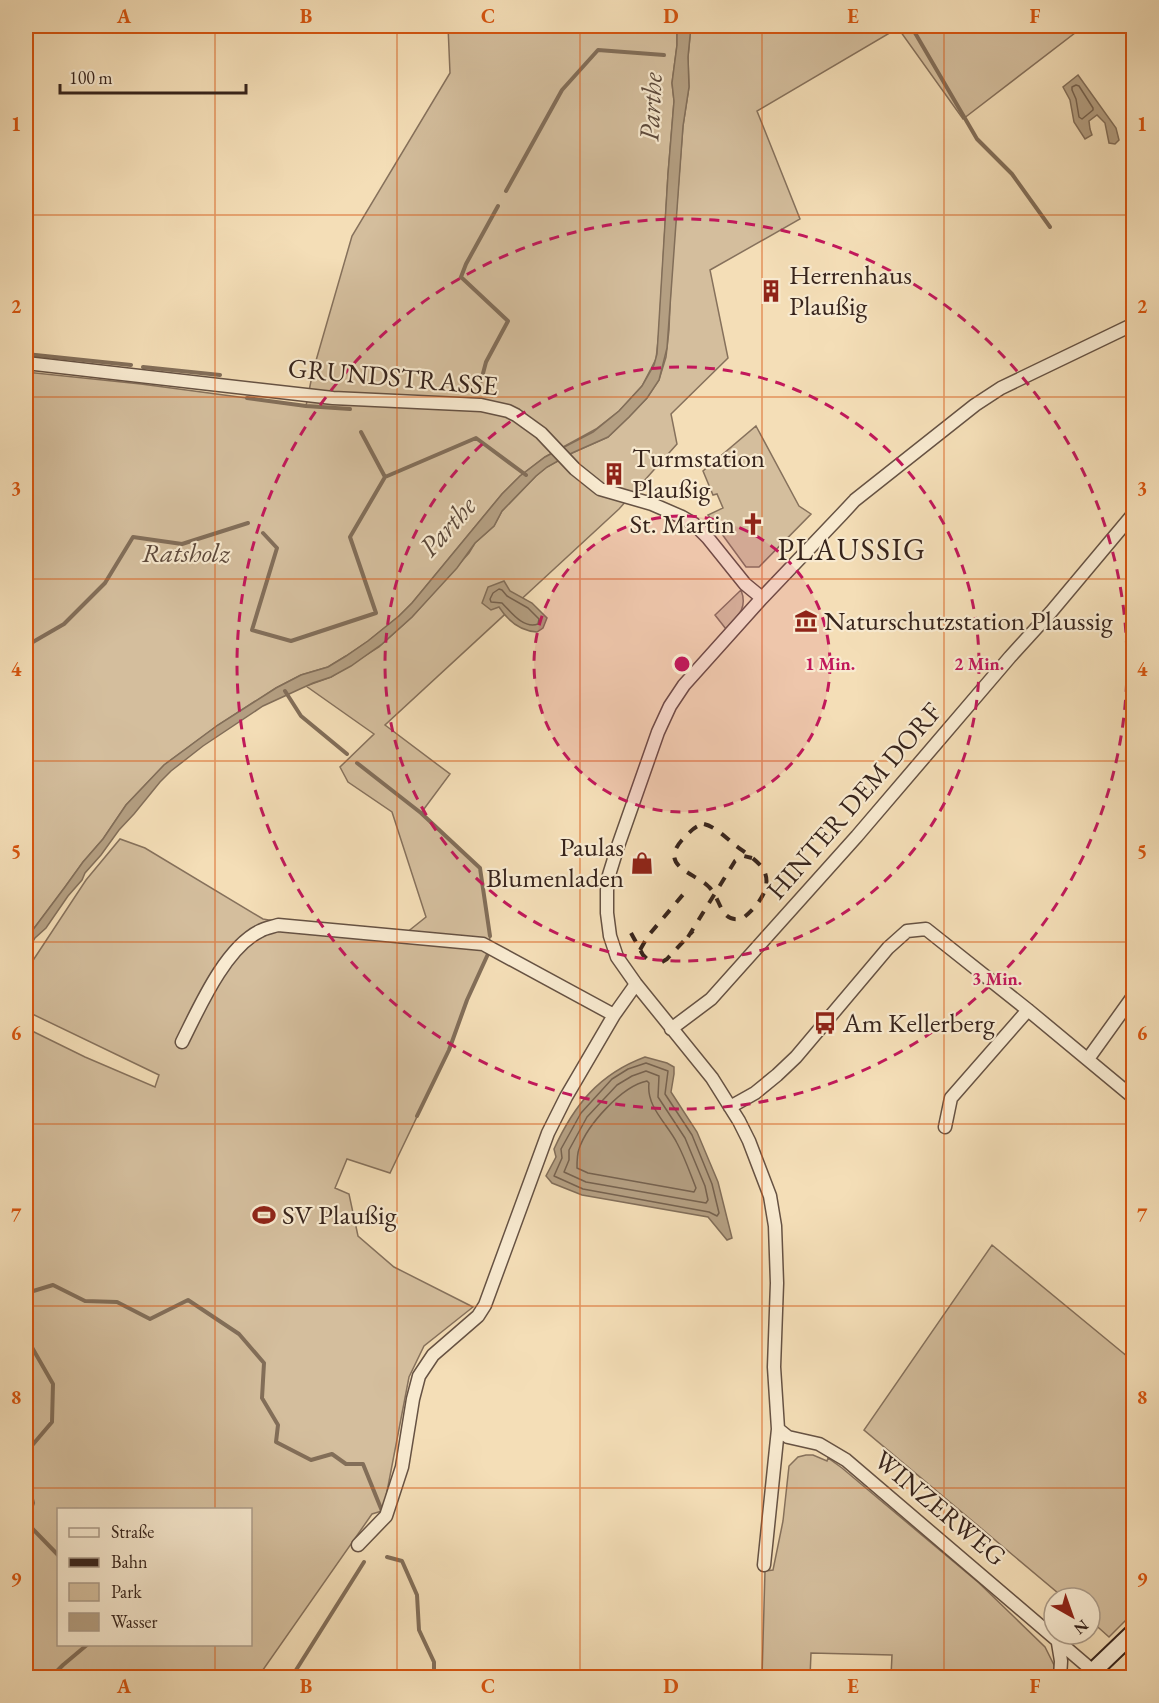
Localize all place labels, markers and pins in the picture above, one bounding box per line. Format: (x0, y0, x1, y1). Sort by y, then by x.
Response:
place label: Herrenhaus Plaußig (789, 257, 912, 323)
building icon: Herrenhaus Plaußig (758, 278, 784, 304)
place label: Turmstation Plaußig (632, 440, 765, 506)
building icon: Turmstation Plaußig (601, 461, 627, 487)
place label: St. Martin (629, 506, 735, 541)
church icon: St. Martin (740, 511, 766, 537)
place label: Naturschutzstation Plaussig (824, 603, 1113, 638)
museum icon: Naturschutzstation Plaussig (793, 608, 819, 634)
centre of rings (672, 654, 692, 674)
place label: Paulas Blumenladen (486, 829, 624, 895)
shop icon: Paulas Blumenladen (629, 850, 655, 876)
place label: Am Kellerberg (842, 1005, 995, 1040)
bus stop icon: Am Kellerberg (812, 1010, 838, 1036)
place label: SV Plaußig (282, 1197, 397, 1232)
sports icon: SV Plaußig (251, 1202, 277, 1228)

